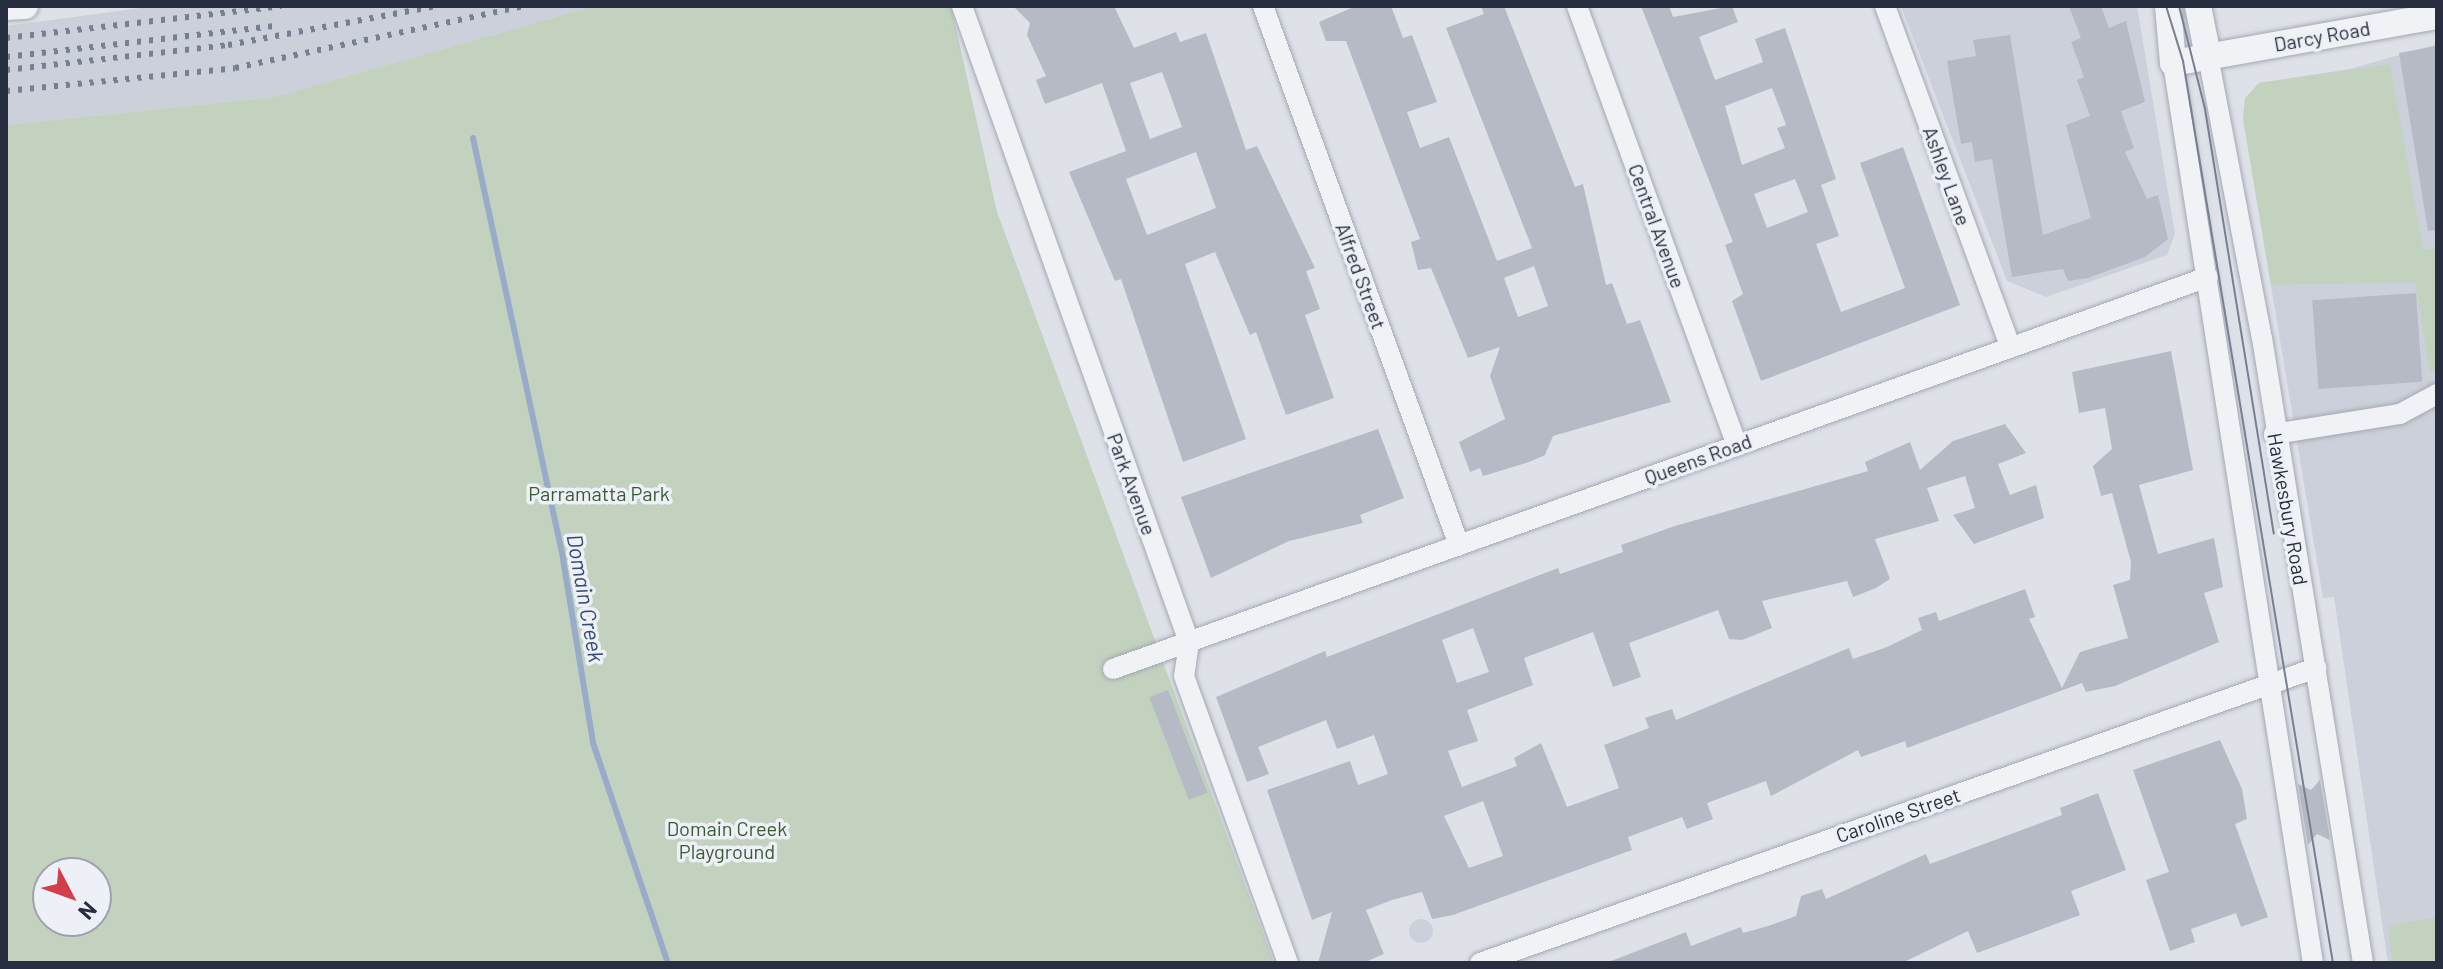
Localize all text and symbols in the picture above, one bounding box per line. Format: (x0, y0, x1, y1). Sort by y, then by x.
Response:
street label: Darcy Road (2272, 16, 2372, 56)
street label: Ashley Lane (1918, 123, 1976, 229)
street label: Central Avenue (1623, 161, 1691, 291)
street label: Alfred Street (1331, 220, 1391, 332)
street label: Queens Road (1641, 429, 1755, 489)
street label: Park Avenue (1102, 430, 1162, 538)
street label: Hawkesbury Road (2263, 431, 2313, 587)
park label: Parramatta Park (528, 481, 670, 505)
water label: Domain Creek (562, 532, 610, 664)
street label: Caroline Street (1833, 783, 1963, 847)
park label: Domain Creek Playground (667, 817, 787, 864)
north arrow (32, 857, 112, 937)
text: N (74, 897, 103, 925)

